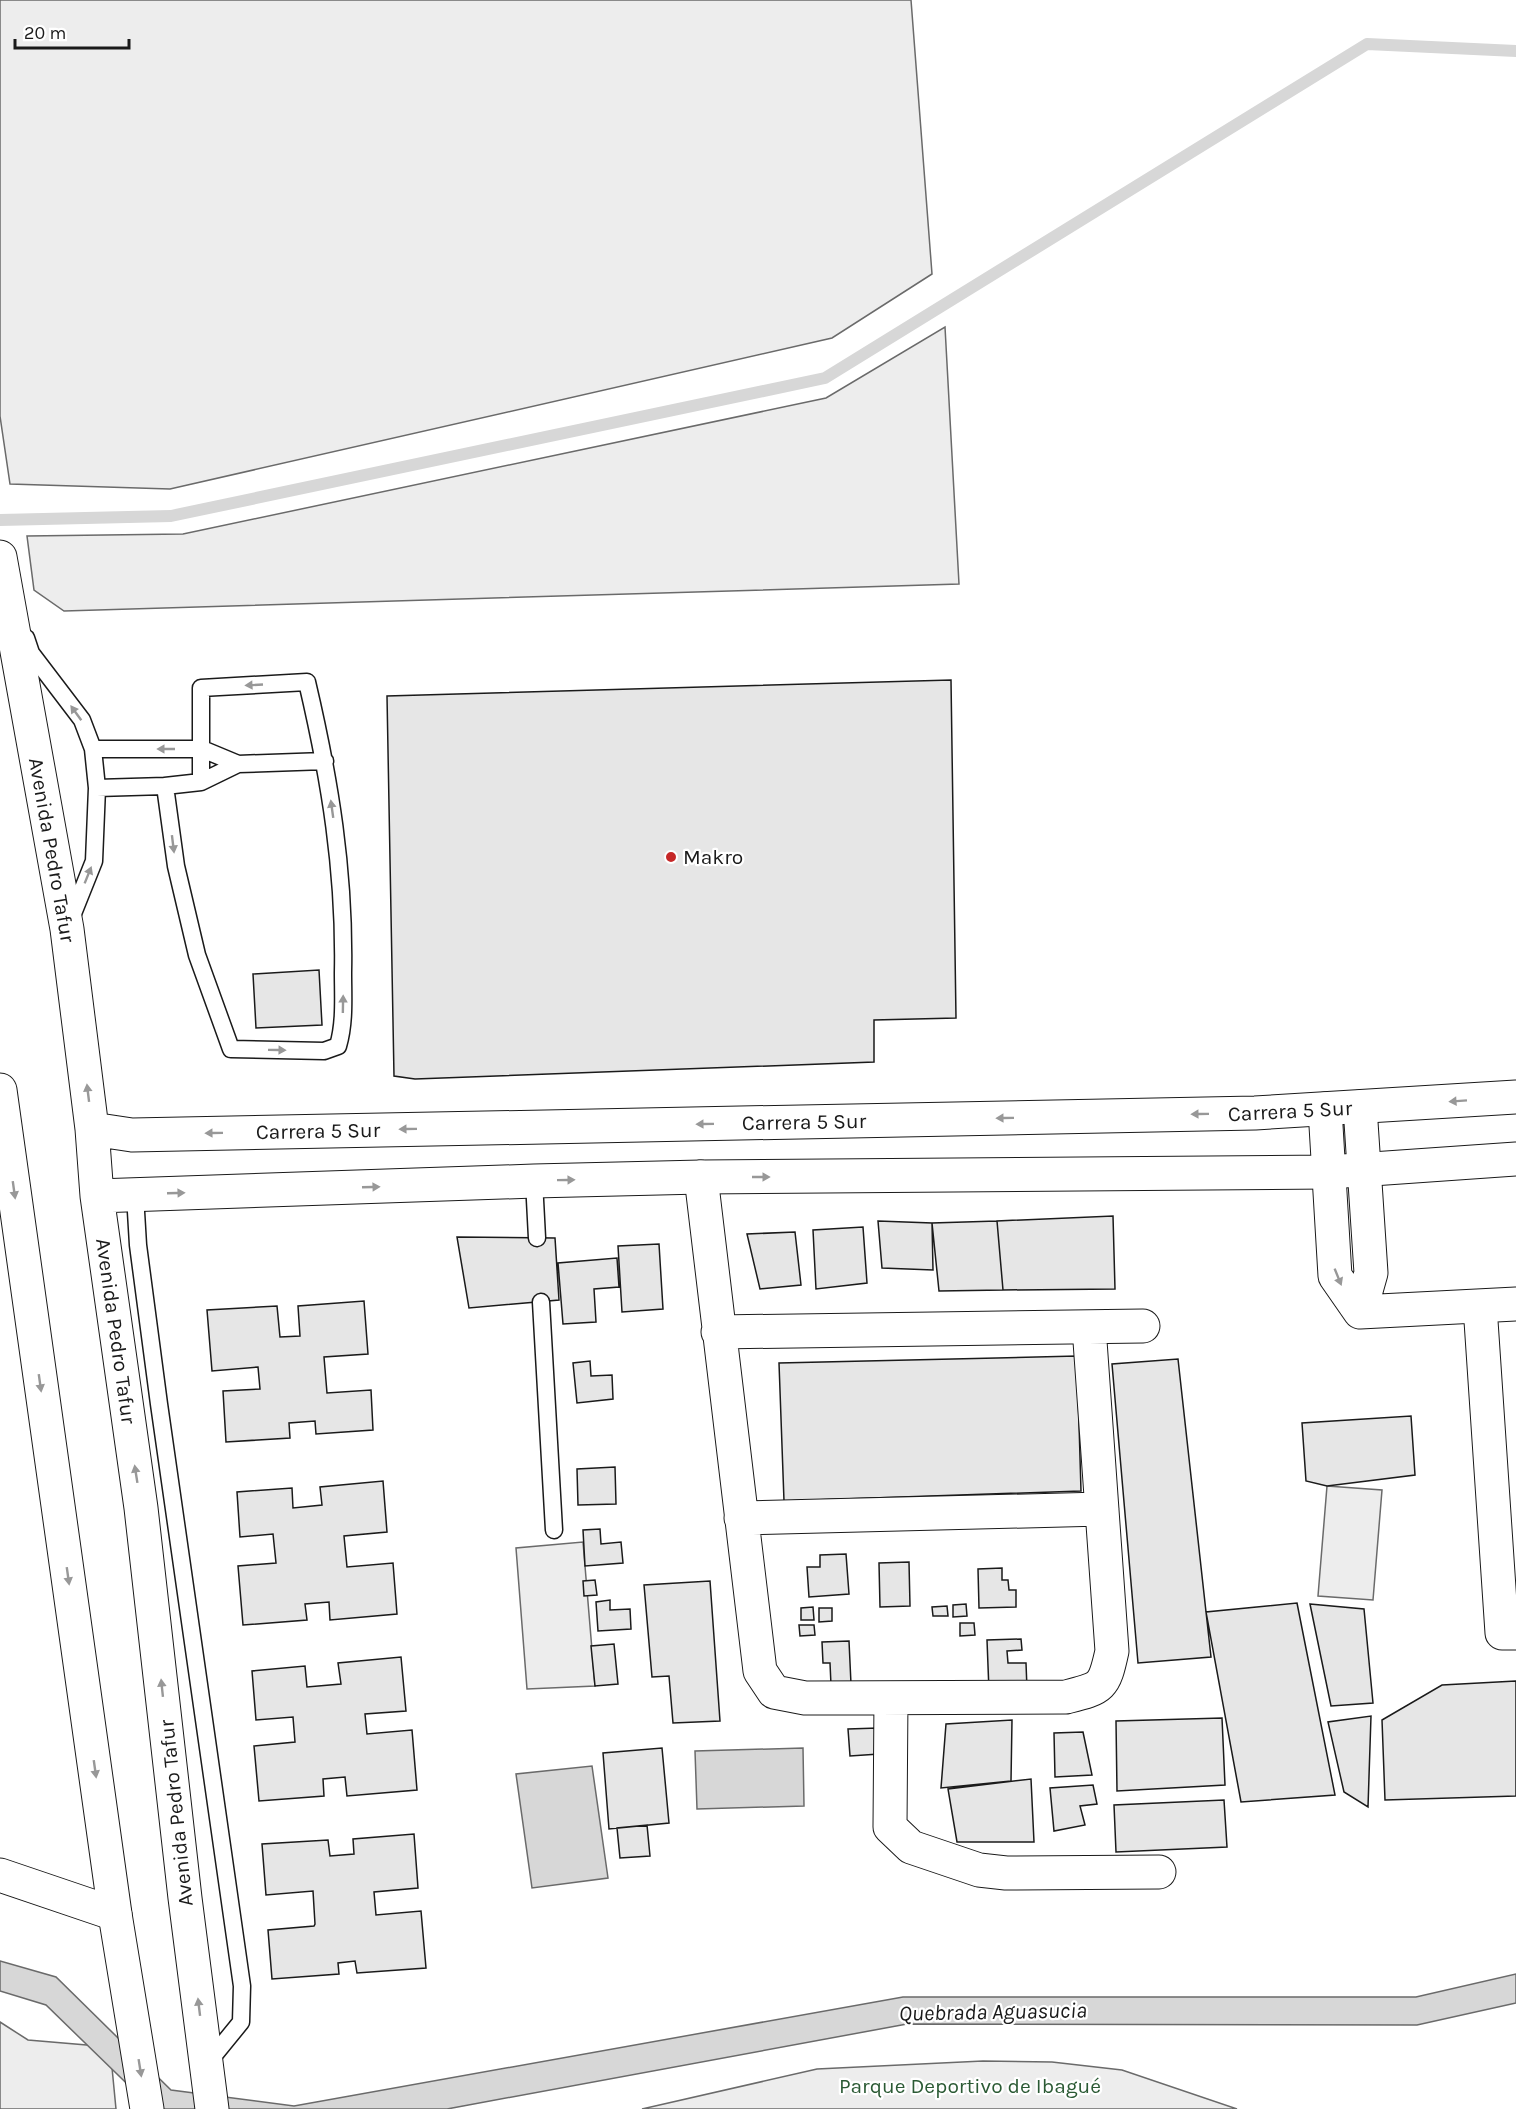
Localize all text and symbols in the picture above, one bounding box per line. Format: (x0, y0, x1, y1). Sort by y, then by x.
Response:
scale bar (15, 12, 129, 50)
text: 20 m (24, 22, 66, 44)
one-way arrow (244, 680, 263, 690)
one-way arrow (70, 705, 82, 721)
one-way arrow (156, 744, 175, 754)
street label: Avenida Pedro Tafur (24, 756, 80, 945)
one-way arrow (328, 800, 337, 819)
one-way arrow (168, 834, 177, 853)
place label: Makro (683, 845, 743, 869)
marker: Makro (664, 850, 678, 864)
one-way arrow (83, 865, 93, 883)
one-way arrow (338, 994, 348, 1013)
one-way arrow (268, 1045, 287, 1055)
one-way arrow (83, 1084, 92, 1103)
street label: Carrera 5 Sur (1227, 1096, 1353, 1126)
one-way arrow (1448, 1096, 1467, 1106)
street label: Carrera 5 Sur (742, 1109, 867, 1135)
one-way arrow (1191, 1110, 1210, 1119)
one-way arrow (996, 1113, 1015, 1123)
street label: Carrera 5 Sur (256, 1118, 381, 1144)
one-way arrow (696, 1119, 715, 1129)
one-way arrow (399, 1125, 418, 1134)
one-way arrow (204, 1128, 223, 1138)
one-way arrow (751, 1172, 770, 1182)
one-way arrow (556, 1175, 575, 1185)
one-way arrow (9, 1180, 18, 1199)
one-way arrow (362, 1182, 381, 1191)
one-way arrow (167, 1189, 186, 1198)
street label: Avenida Pedro Tafur (91, 1236, 141, 1426)
one-way arrow (1333, 1268, 1343, 1286)
one-way arrow (36, 1373, 45, 1392)
one-way arrow (132, 1464, 141, 1483)
one-way arrow (63, 1566, 72, 1585)
one-way arrow (157, 1679, 166, 1698)
street label: Avenida Pedro Tafur (154, 1718, 198, 1907)
one-way arrow (90, 1759, 99, 1778)
water label: Quebrada Aguasucia (899, 1997, 1087, 2027)
one-way arrow (194, 1998, 203, 2017)
one-way arrow (136, 2059, 145, 2078)
park label: Parque Deportivo de Ibagué (839, 2074, 1101, 2098)

